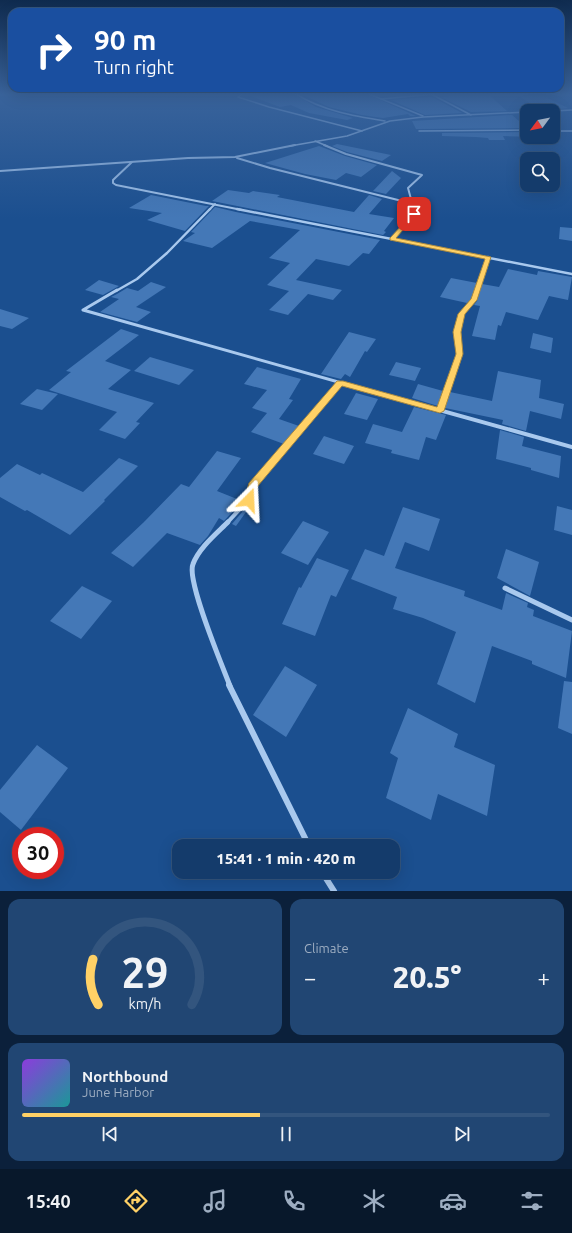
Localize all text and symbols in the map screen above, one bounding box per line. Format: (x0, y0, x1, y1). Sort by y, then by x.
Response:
icon: right (28, 24, 80, 76)
text: 90 m (94, 24, 156, 55)
text: Turn right (94, 57, 174, 77)
north arrow (520, 104, 560, 144)
map controls (520, 104, 560, 192)
button: search (520, 152, 560, 192)
pin (397, 197, 431, 231)
icon: arrive (403, 203, 425, 225)
position arrow (228, 479, 270, 521)
speed limit sign: 30 (12, 827, 64, 879)
text: 15:41 · 1 min · 420 m (216, 850, 356, 867)
text: Climate (304, 941, 349, 955)
text: 29 (122, 949, 168, 996)
text: 20.5° (392, 960, 462, 994)
text: − (304, 965, 316, 990)
text: + (538, 965, 550, 990)
text: km/h (129, 996, 161, 1012)
text: Northbound (82, 1068, 168, 1085)
text: June Harbor (82, 1085, 154, 1099)
icon: previous (99, 1123, 121, 1145)
icon: pause (275, 1123, 297, 1145)
icon: next (451, 1123, 473, 1145)
icon: directions (122, 1187, 150, 1215)
icon: music (201, 1187, 229, 1215)
icon: phone (280, 1187, 308, 1215)
icon: climate (360, 1187, 388, 1215)
icon: car (439, 1187, 467, 1215)
icon: filters (518, 1187, 546, 1215)
text: 15:40 (26, 1191, 71, 1211)

